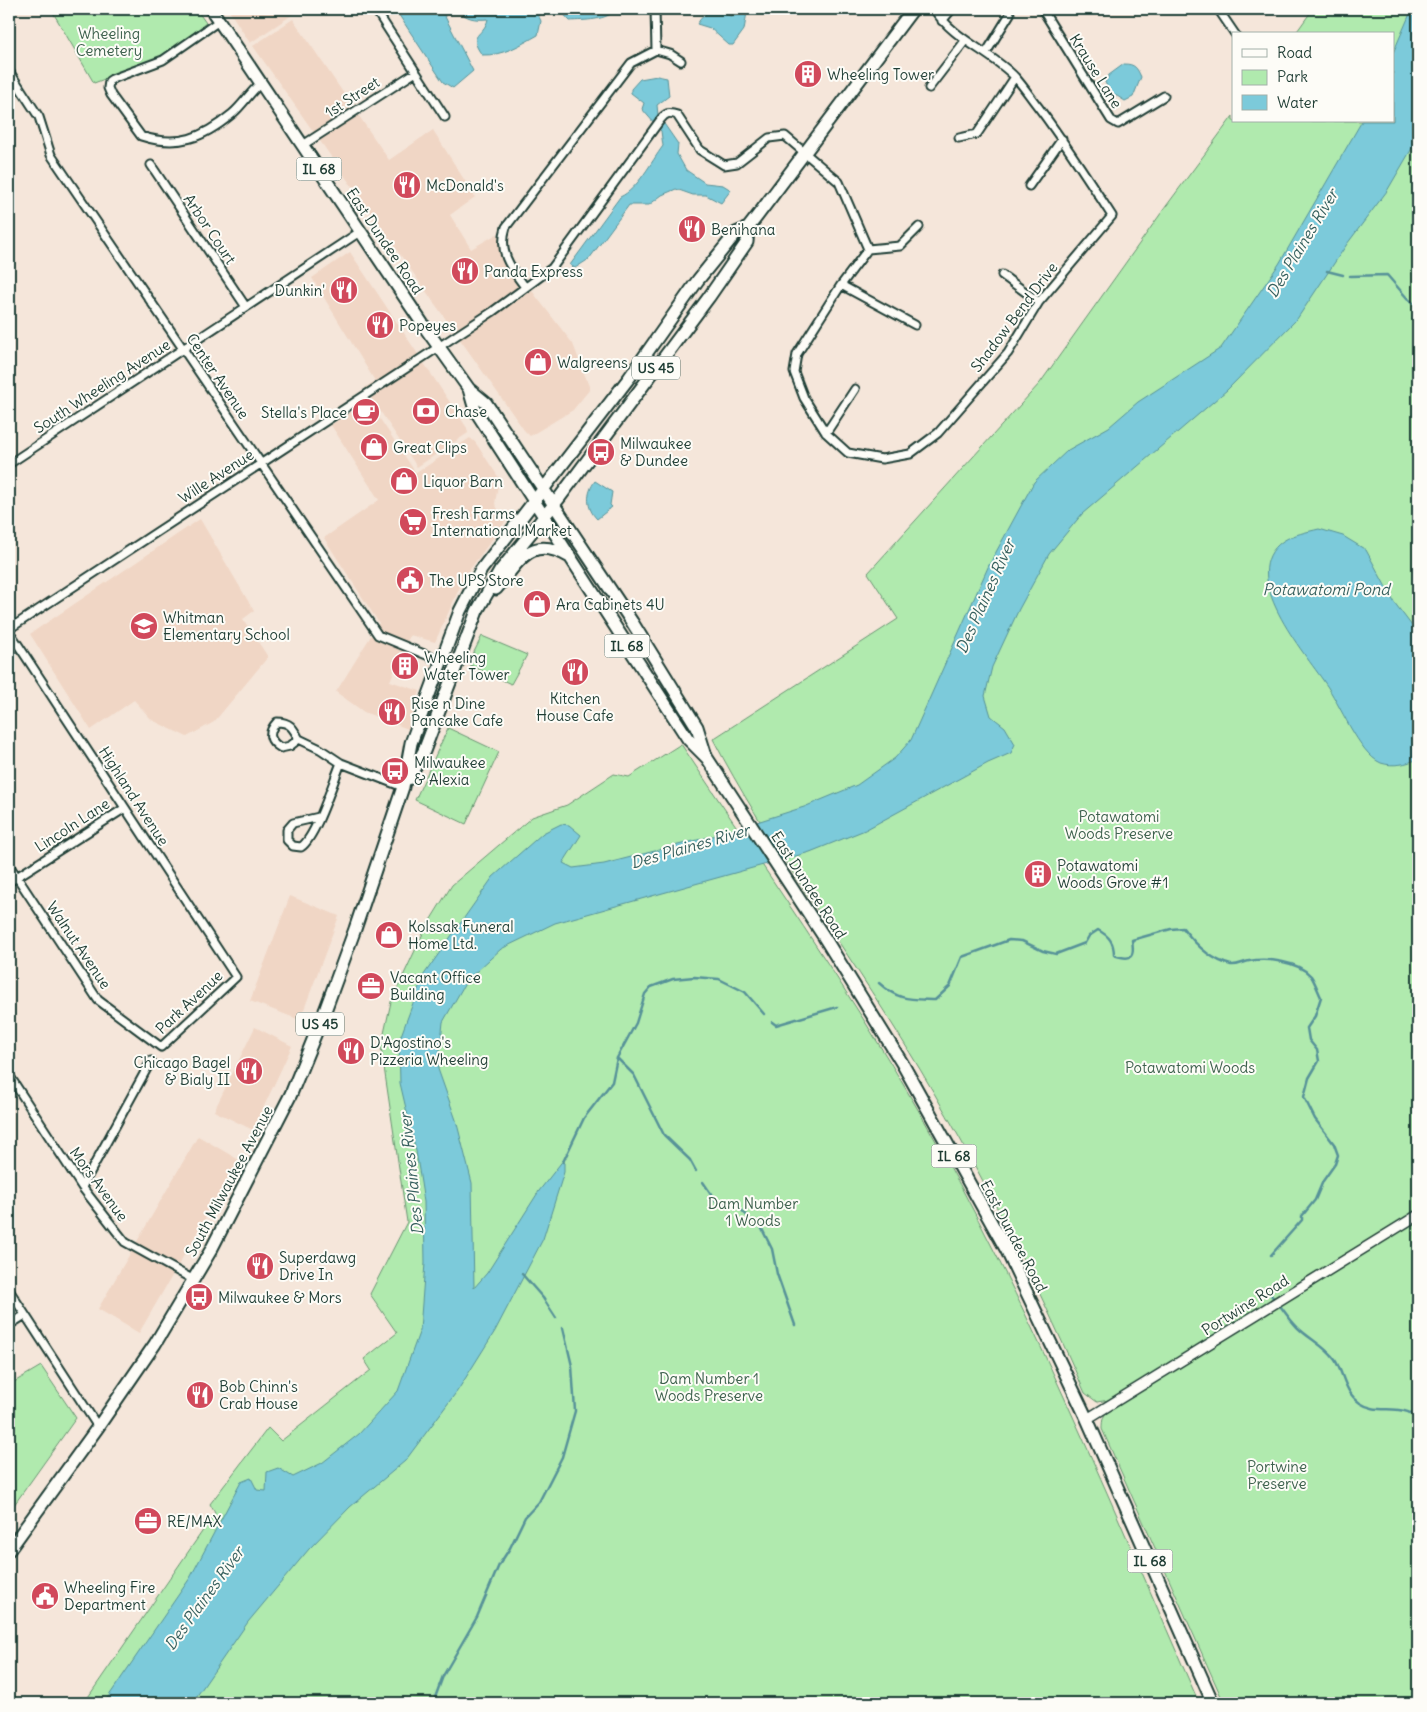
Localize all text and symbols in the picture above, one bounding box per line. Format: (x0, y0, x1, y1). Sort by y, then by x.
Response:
park label: Wheeling Cemetery (76, 24, 142, 60)
street label: Krause Lane (1066, 30, 1126, 112)
legend (1232, 32, 1394, 122)
text: Road (1277, 43, 1312, 62)
building icon: Wheeling Tower (793, 59, 823, 89)
place label: Wheeling Tower (827, 65, 934, 84)
text: Park (1277, 67, 1308, 86)
street label: 1st Street (321, 72, 383, 122)
text: Water (1277, 93, 1318, 112)
road number: IL 68 (296, 157, 342, 180)
restaurant icon: McDonald's (392, 170, 422, 200)
place label: McDonald's (426, 176, 504, 195)
water label: Des Plaines River (1262, 183, 1343, 301)
street label: East Dundee Road (342, 184, 428, 298)
street label: Arbor Court (180, 190, 240, 268)
restaurant icon: Benihana (677, 214, 707, 244)
place label: Benihana (711, 220, 776, 239)
restaurant icon: Panda Express (450, 256, 480, 286)
street label: Shadow Bend Drive (967, 258, 1061, 376)
place label: Panda Express (484, 262, 583, 281)
restaurant icon: Dunkin' (329, 275, 359, 305)
place label: Dunkin' (275, 281, 325, 300)
restaurant icon: Popeyes (365, 310, 395, 340)
place label: Popeyes (399, 316, 456, 335)
street label: Center Avenue (182, 330, 254, 422)
street label: South Wheeling Avenue (30, 335, 174, 437)
shop icon: Walgreens (523, 347, 553, 377)
place label: Walgreens (557, 353, 628, 372)
road number: US 45 (632, 356, 680, 379)
bank icon: Chase (411, 396, 441, 426)
cafe icon: Stella's Place (351, 397, 381, 427)
place label: Chase (445, 402, 487, 421)
place label: Stella's Place (261, 403, 347, 422)
shop icon: Great Clips (359, 432, 389, 462)
place label: Milwaukee & Dundee (620, 434, 692, 470)
bus stop icon: Milwaukee & Dundee (586, 437, 616, 467)
place label: Great Clips (393, 438, 467, 457)
street label: Wille Avenue (175, 445, 257, 507)
shop icon: Liquor Barn (389, 466, 419, 496)
place label: Liquor Barn (423, 472, 503, 491)
place label: Fresh Farms International Market (432, 504, 572, 540)
supermarket icon: Fresh Farms International Market (398, 507, 428, 537)
water label: Des Plaines River (951, 534, 1020, 656)
public building icon: The UPS Store (395, 565, 425, 595)
place label: The UPS Store (429, 571, 524, 590)
water label: Potawatomi Pond (1262, 579, 1392, 599)
shop icon: Ara Cabinets 4U (522, 589, 552, 619)
place label: Ara Cabinets 4U (556, 595, 665, 614)
place label: Whitman Elementary School (163, 608, 290, 644)
school or university icon: Whitman Elementary School (129, 611, 159, 641)
road number: IL 68 (604, 634, 650, 658)
place label: Wheeling Water Tower (424, 648, 510, 684)
building icon: Wheeling Water Tower (390, 651, 420, 681)
restaurant icon: Kitchen House Cafe (560, 657, 590, 687)
place label: Kitchen House Cafe (536, 689, 614, 725)
place label: Rise n Dine Pancake Cafe (411, 694, 503, 730)
restaurant icon: Rise n Dine Pancake Cafe (377, 697, 407, 727)
street label: Highland Avenue (95, 743, 173, 849)
place label: Milwaukee & Alexia (414, 753, 486, 789)
bus stop icon: Milwaukee & Alexia (380, 756, 410, 786)
street label: Lincoln Lane (31, 794, 113, 856)
park label: Potawatomi Woods Preserve (1065, 807, 1173, 843)
water label: Des Plaines River (628, 819, 754, 873)
street label: East Dundee Road (767, 828, 851, 942)
place label: Potawatomi Woods Grove #1 (1057, 856, 1168, 892)
building icon: Potawatomi Woods Grove #1 (1023, 859, 1053, 889)
street label: Walnut Avenue (43, 898, 115, 992)
place label: Kolssak Funeral Home Ltd. (408, 917, 514, 953)
shop icon: Kolssak Funeral Home Ltd. (374, 920, 404, 950)
street label: Park Avenue (151, 966, 227, 1038)
place label: Vacant Office Building (390, 968, 481, 1004)
office icon: Vacant Office Building (356, 971, 386, 1001)
road number: US 45 (296, 1012, 344, 1036)
place label: D'Agostino's Pizzeria Wheeling (370, 1033, 488, 1069)
restaurant icon: D'Agostino's Pizzeria Wheeling (336, 1036, 366, 1066)
place label: Chicago Bagel & Bialy II (134, 1053, 230, 1089)
restaurant icon: Chicago Bagel & Bialy II (234, 1056, 264, 1086)
park label: Potawatomi Woods (1125, 1058, 1255, 1077)
street label: South Milwaukee Avenue (181, 1102, 277, 1260)
water label: Des Plaines River (394, 1110, 427, 1236)
street label: Mors Avenue (66, 1143, 132, 1225)
road number: IL 68 (932, 1144, 976, 1168)
street label: East Dundee Road (976, 1177, 1052, 1296)
park label: Dam Number 1 Woods (708, 1194, 798, 1230)
place label: Superdawg Drive In (279, 1248, 356, 1284)
restaurant icon: Superdawg Drive In (245, 1251, 275, 1281)
street label: Portwine Road (1198, 1271, 1292, 1339)
bus stop icon: Milwaukee & Mors (184, 1282, 214, 1312)
place label: Milwaukee & Mors (218, 1288, 342, 1307)
park label: Dam Number 1 Woods Preserve (655, 1369, 763, 1405)
place label: Bob Chinn's Crab House (219, 1377, 298, 1413)
restaurant icon: Bob Chinn's Crab House (185, 1380, 215, 1410)
park label: Portwine Preserve (1247, 1457, 1307, 1493)
office icon: RE/MAX (133, 1506, 163, 1536)
place label: RE/MAX (167, 1512, 223, 1531)
water label: Des Plaines River (160, 1541, 250, 1653)
road number: IL 68 (1128, 1550, 1172, 1572)
place label: Wheeling Fire Department (64, 1578, 155, 1614)
public building icon: Wheeling Fire Department (30, 1581, 60, 1611)

